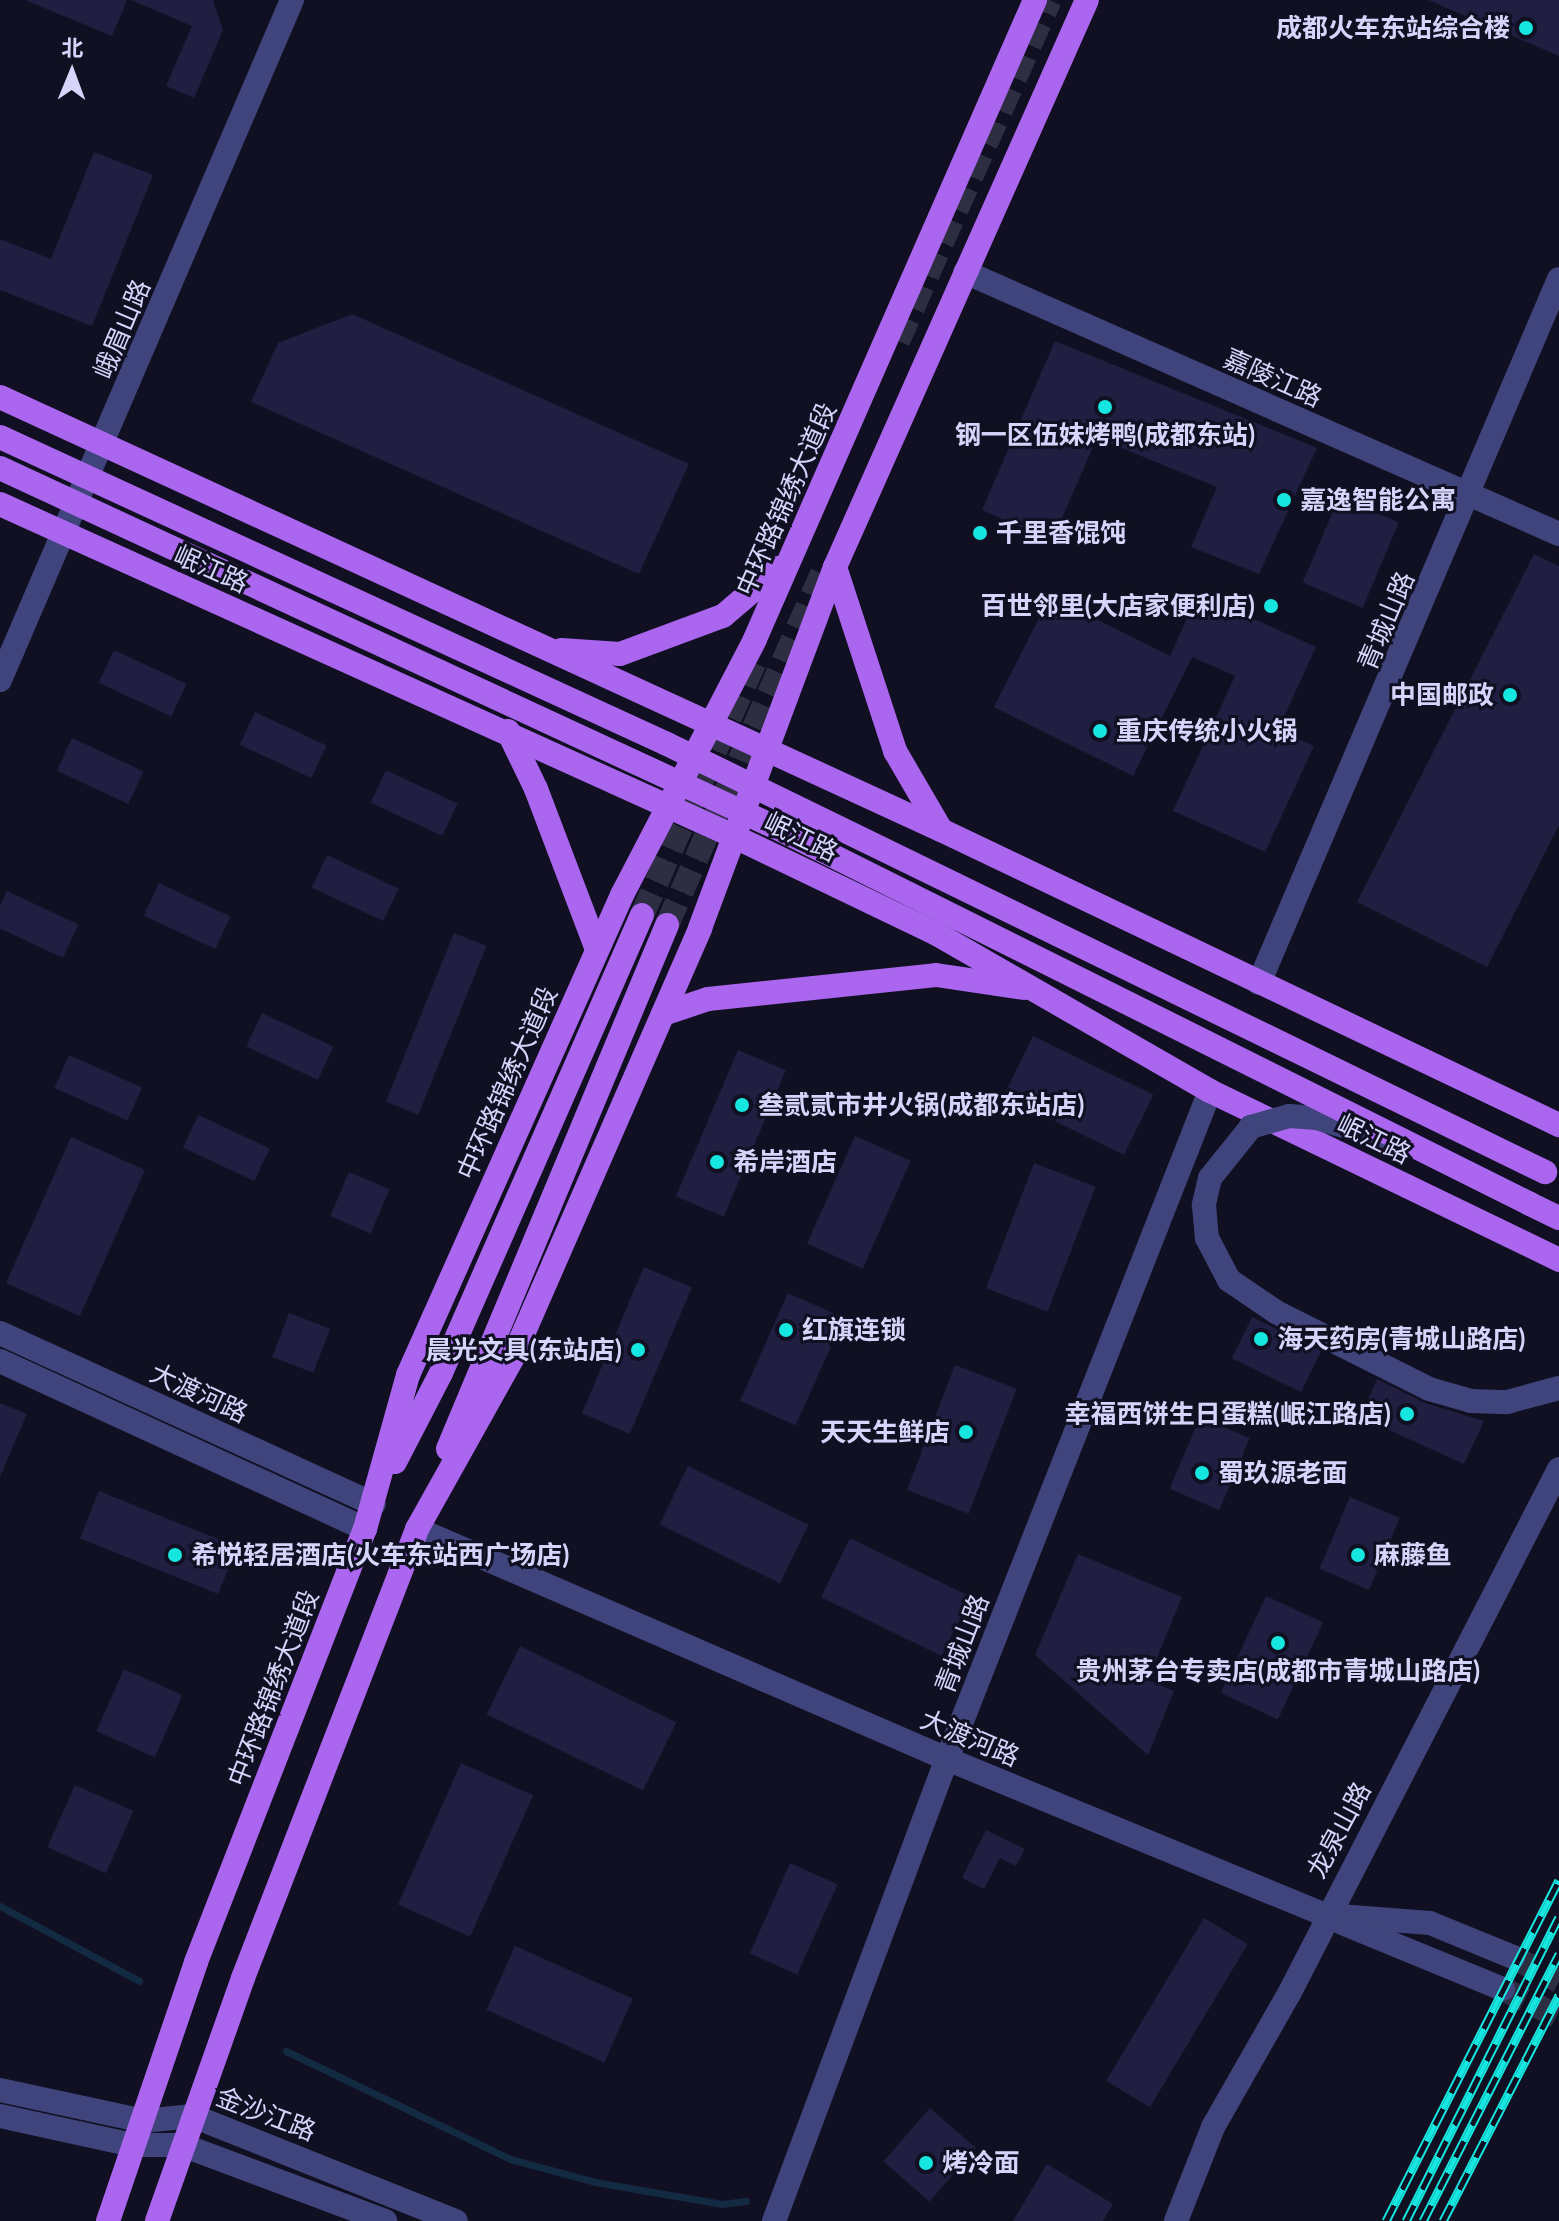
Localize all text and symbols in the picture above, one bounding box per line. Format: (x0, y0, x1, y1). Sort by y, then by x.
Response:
place label: 成都火车东站综合楼 (1276, 12, 1510, 44)
marker: 成都火车东站综合楼 (1517, 19, 1535, 37)
north arrow (32, 32, 112, 112)
text: 北 (61, 34, 84, 61)
street label: 峨眉山路 (87, 275, 157, 383)
street label: 嘉陵江路 (1219, 343, 1327, 413)
street label: 中环路锦绣大道段 (729, 398, 843, 600)
marker: 钢一区伍妹烤鸭(成都东站) (1096, 398, 1114, 416)
place label: 钢一区伍妹烤鸭(成都东站) (955, 419, 1255, 451)
place label: 嘉逸智能公寓 (1300, 484, 1456, 516)
marker: 嘉逸智能公寓 (1275, 491, 1293, 509)
place label: 千里香馄饨 (996, 517, 1126, 549)
marker: 千里香馄饨 (971, 524, 989, 542)
street label: 岷江路 (169, 539, 253, 599)
street label: 青城山路 (1351, 567, 1421, 675)
place label: 百世邻里(大店家便利店) (981, 590, 1255, 622)
marker: 百世邻里(大店家便利店) (1262, 597, 1280, 615)
place label: 中国邮政 (1390, 679, 1494, 711)
marker: 中国邮政 (1501, 686, 1519, 704)
place label: 重庆传统小火锅 (1116, 715, 1298, 747)
marker: 重庆传统小火锅 (1091, 722, 1109, 740)
street label: 岷江路 (759, 806, 843, 868)
street label: 中环路锦绣大道段 (450, 982, 564, 1184)
place label: 叁贰贰市井火锅(成都东站店) (758, 1089, 1084, 1121)
marker: 叁贰贰市井火锅(成都东站店) (733, 1096, 751, 1114)
street label: 岷江路 (1332, 1108, 1416, 1170)
place label: 希岸酒店 (733, 1146, 837, 1178)
marker: 希岸酒店 (708, 1153, 726, 1171)
place label: 红旗连锁 (802, 1314, 906, 1346)
marker: 红旗连锁 (777, 1321, 795, 1339)
place label: 海天药房(青城山路店) (1277, 1323, 1525, 1355)
marker: 海天药房(青城山路店) (1252, 1330, 1270, 1348)
place label: 晨光文具(东站店) (426, 1334, 622, 1366)
marker: 晨光文具(东站店) (629, 1341, 647, 1359)
street label: 大渡河路 (145, 1357, 253, 1429)
place label: 幸福西饼生日蛋糕(岷江路店) (1065, 1398, 1391, 1430)
marker: 幸福西饼生日蛋糕(岷江路店) (1398, 1405, 1416, 1423)
place label: 天天生鲜店 (820, 1416, 950, 1448)
marker: 天天生鲜店 (957, 1423, 975, 1441)
place label: 蜀玖源老面 (1218, 1457, 1348, 1489)
marker: 蜀玖源老面 (1193, 1464, 1211, 1482)
place label: 希悦轻居酒店(火车东站西广场店) (191, 1539, 569, 1571)
place label: 麻藤鱼 (1374, 1539, 1452, 1571)
marker: 希悦轻居酒店(火车东站西广场店) (166, 1546, 184, 1564)
marker: 麻藤鱼 (1349, 1546, 1367, 1564)
street label: 中环路锦绣大道段 (221, 1585, 325, 1791)
street label: 青城山路 (929, 1590, 995, 1698)
marker: 贵州茅台专卖店(成都市青城山路店) (1269, 1634, 1287, 1652)
place label: 贵州茅台专卖店(成都市青城山路店) (1076, 1655, 1480, 1687)
street label: 大渡河路 (916, 1703, 1024, 1773)
street label: 龙泉山路 (1301, 1777, 1377, 1883)
street label: 金沙江路 (212, 2081, 320, 2147)
place label: 烤冷面 (942, 2147, 1020, 2179)
marker: 烤冷面 (917, 2154, 935, 2172)

